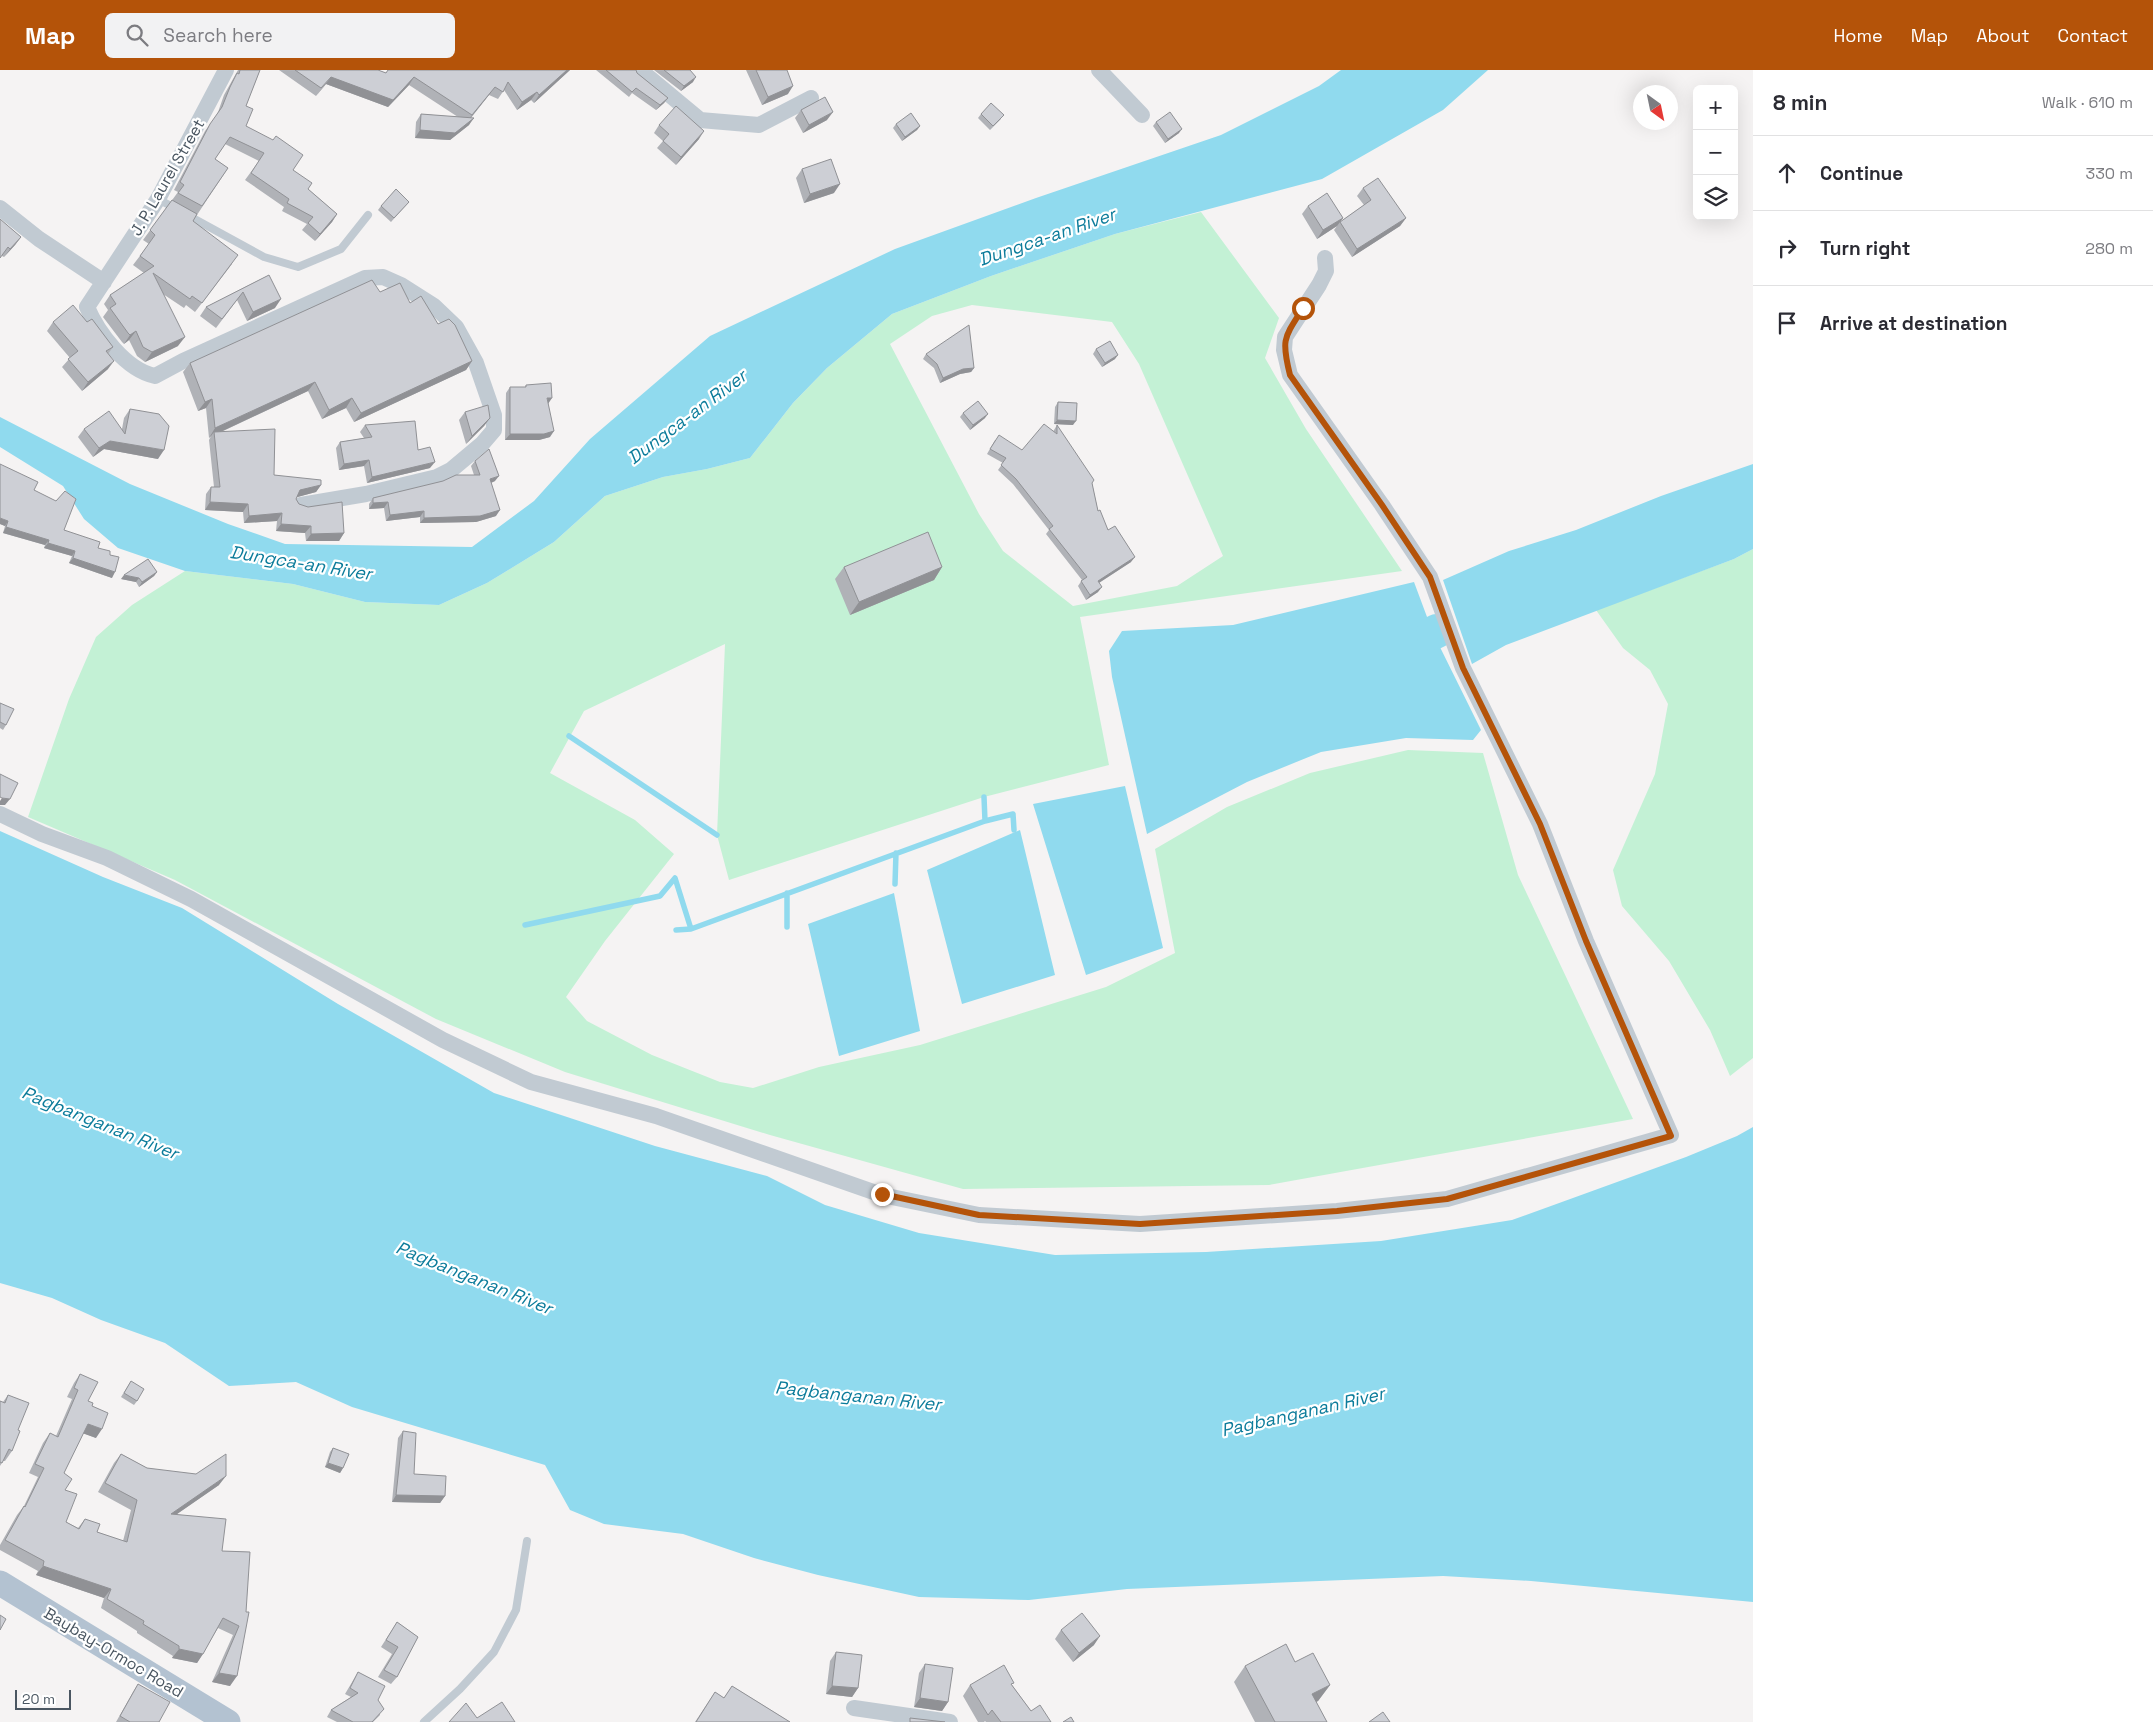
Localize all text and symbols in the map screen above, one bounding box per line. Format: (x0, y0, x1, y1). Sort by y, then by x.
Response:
search box (105, 13, 455, 58)
text: Map (25, 20, 75, 51)
icon: search (123, 21, 151, 49)
text: Search here (163, 23, 273, 48)
text: Home (1834, 24, 1883, 47)
text: Map (1911, 24, 1948, 47)
text: About (1976, 24, 2030, 47)
text: Contact (2058, 24, 2128, 47)
north arrow (1633, 85, 1678, 130)
map controls (1693, 85, 1738, 220)
button: + (1693, 85, 1738, 130)
text: 8 min (1773, 89, 1827, 116)
text: Walk · 610 m (2042, 92, 2133, 113)
street label: J. P. Laurel Street (125, 115, 209, 239)
button: − (1693, 130, 1738, 175)
icon: ahead (1773, 159, 1801, 187)
text: Continue (1820, 161, 1903, 186)
text: 330 m (2086, 163, 2133, 184)
button: layers (1693, 175, 1738, 220)
water label: Dungca-an River (975, 202, 1120, 271)
icon: right (1773, 234, 1801, 262)
text: Turn right (1820, 236, 1910, 261)
text: 280 m (2085, 238, 2133, 259)
route start (1292, 297, 1315, 320)
icon: arrive (1773, 309, 1801, 337)
text: Arrive at destination (1820, 311, 2008, 336)
water label: Dungca-an River (623, 363, 753, 469)
water label: Dungca-an River (229, 540, 376, 585)
water label: Pagbanganan River (19, 1081, 184, 1165)
route end (871, 1183, 894, 1206)
water label: Pagbanganan River (393, 1236, 558, 1320)
water label: Pagbanganan River (774, 1375, 944, 1416)
water label: Pagbanganan River (1219, 1381, 1389, 1441)
street label: Baybay-Ormoc Road (40, 1602, 187, 1702)
scale bar (15, 1687, 71, 1710)
text: 20 m (22, 1690, 55, 1708)

